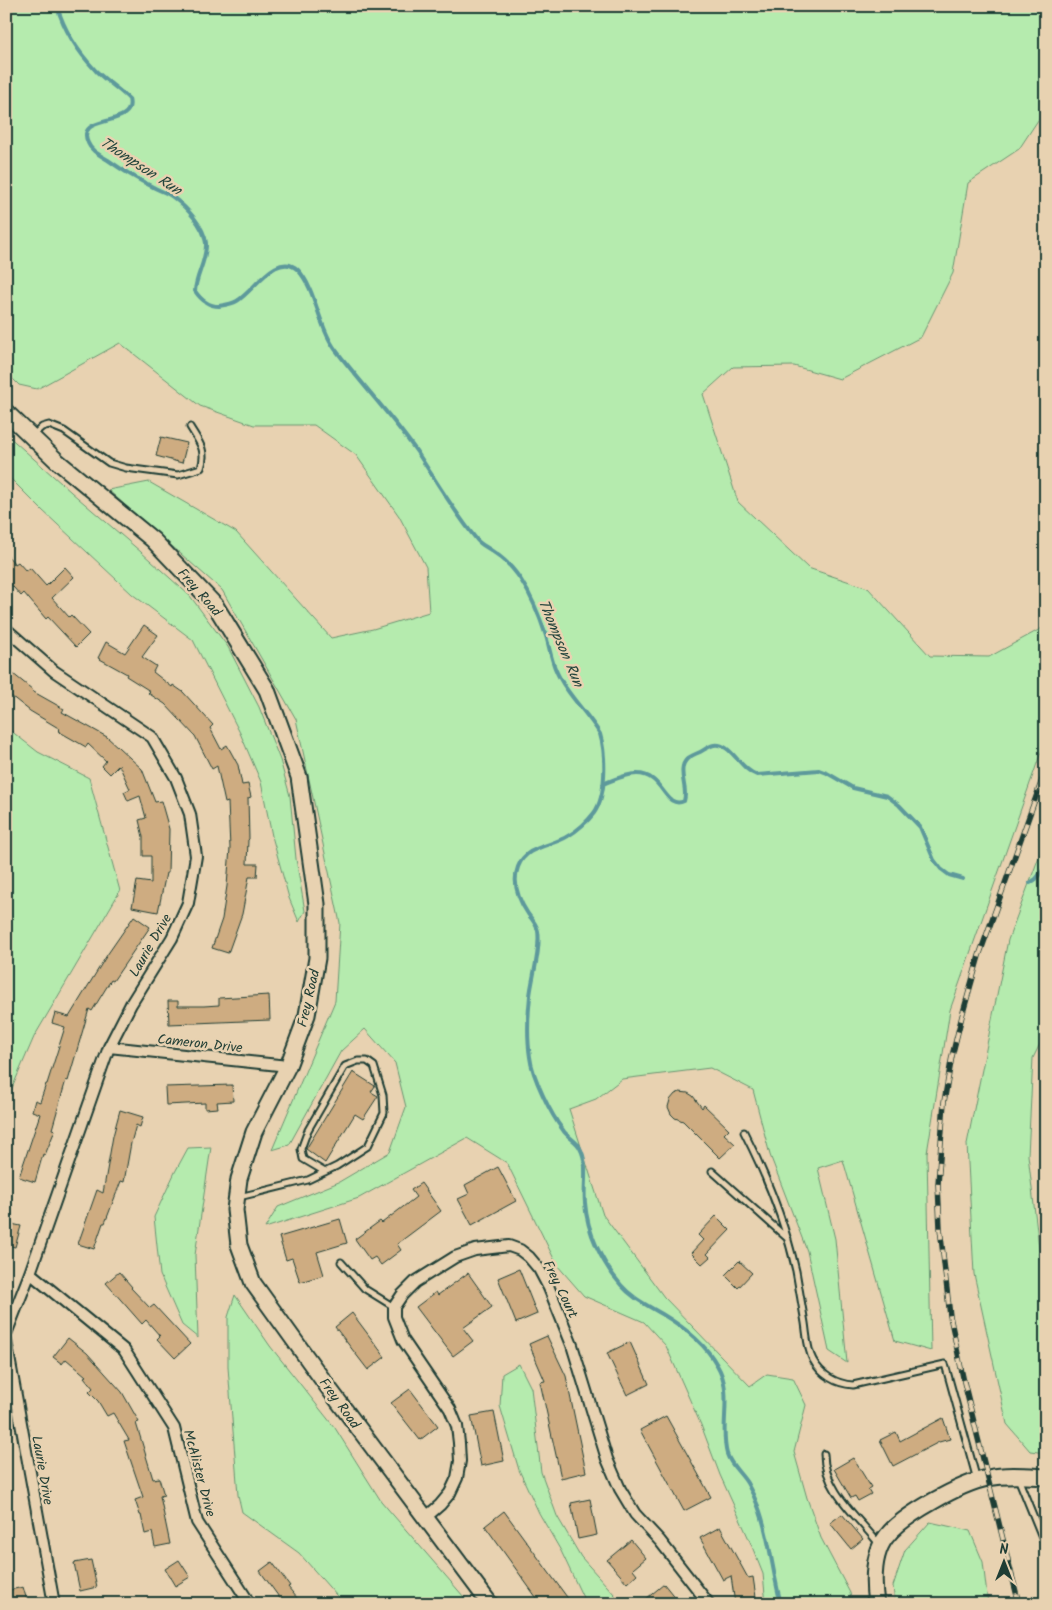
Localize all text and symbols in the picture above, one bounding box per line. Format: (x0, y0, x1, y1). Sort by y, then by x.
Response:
water label: Thompson Run (95, 131, 187, 203)
street label: Frey Road (172, 563, 227, 623)
water label: Thompson Run (531, 596, 590, 692)
street label: Laurie Drive (124, 909, 178, 981)
street label: Frey Road (292, 966, 326, 1029)
street label: Cameron Drive (156, 1029, 244, 1059)
street label: Frey Court (537, 1257, 584, 1323)
street label: Frey Road (313, 1373, 366, 1435)
street label: McAlister Drive (177, 1427, 221, 1520)
street label: Laurie Drive (25, 1434, 59, 1507)
north arrow (980, 1538, 1030, 1588)
text: N (1000, 1539, 1009, 1561)

